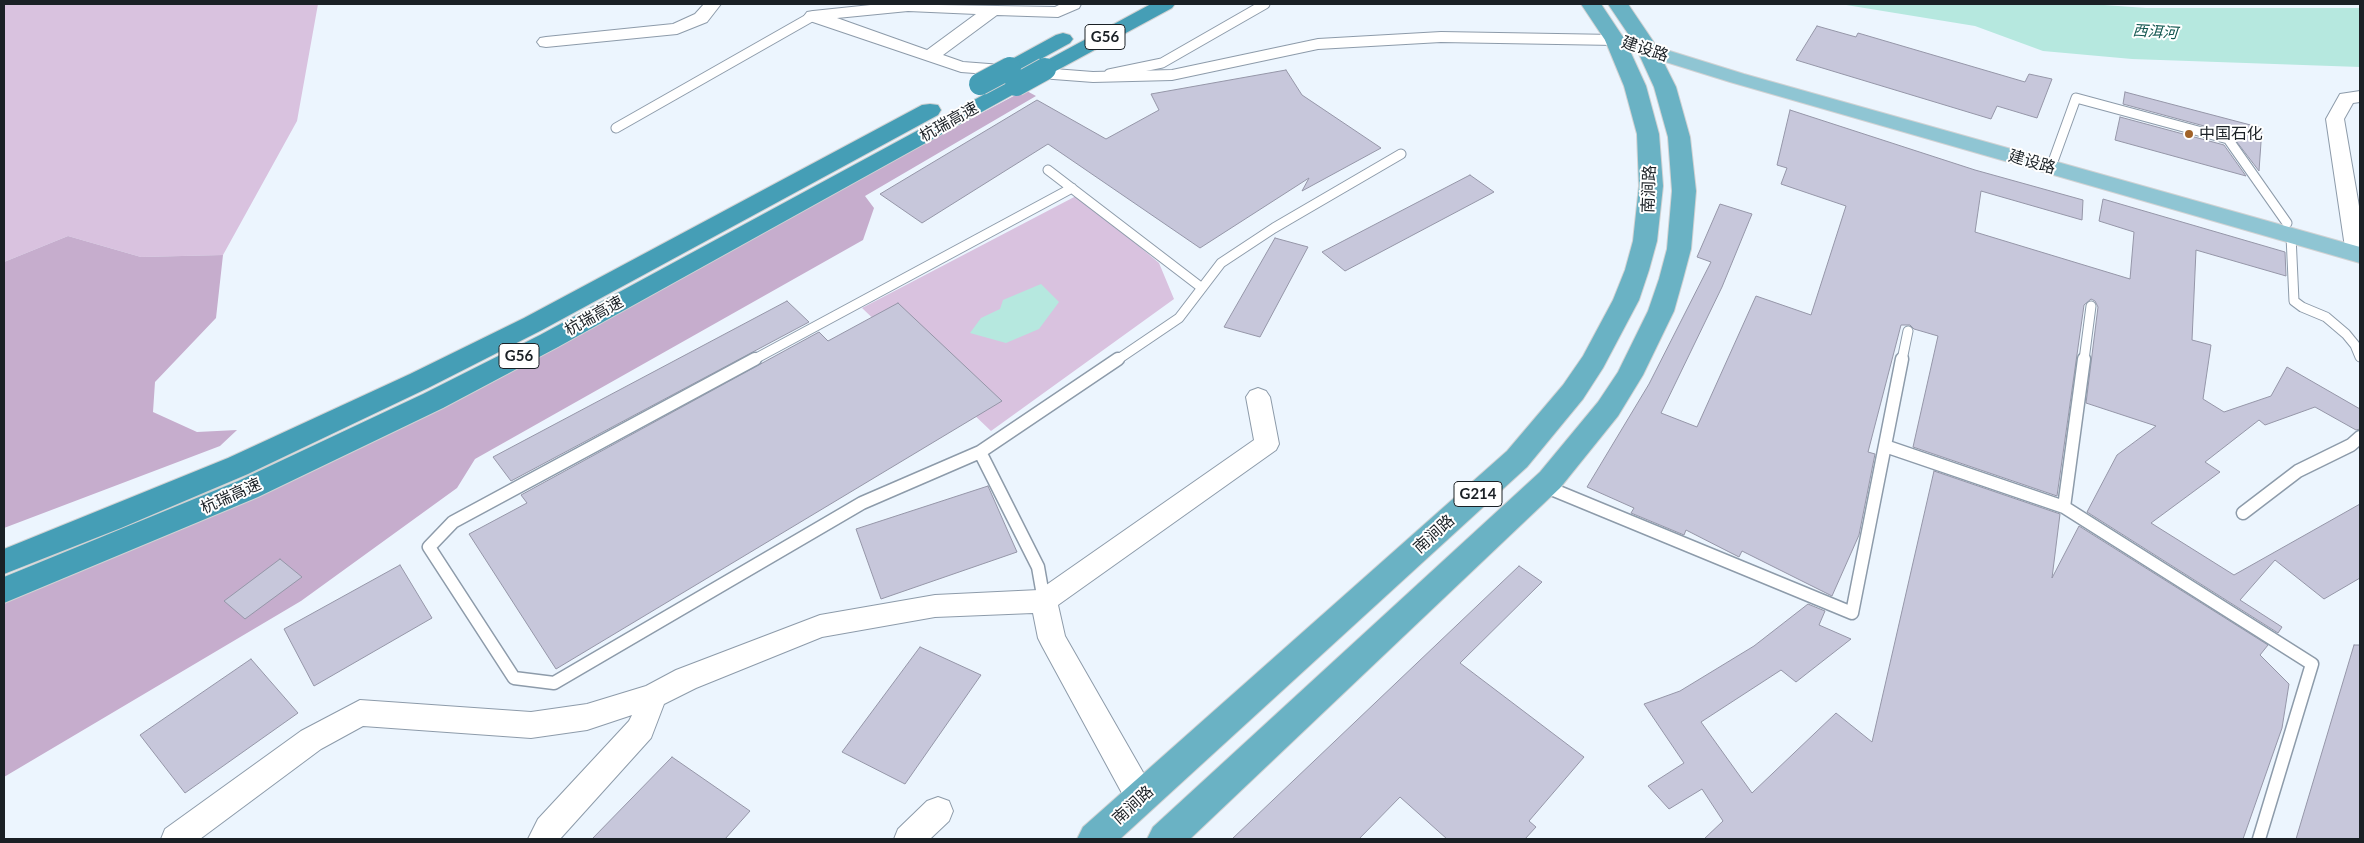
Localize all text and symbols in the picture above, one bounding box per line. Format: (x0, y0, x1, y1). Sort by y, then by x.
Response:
water label: 西洱河 (2132, 21, 2178, 43)
road number: G56 (1085, 24, 1125, 50)
street label: 建设路 (1619, 32, 1671, 66)
street label: 杭瑞高速 (916, 98, 982, 146)
place label: 中国石化 (2199, 124, 2263, 144)
marker: 中国石化 (2183, 128, 2195, 140)
street label: 建设路 (2006, 146, 2058, 178)
street label: 南涧路 (1639, 165, 1659, 213)
street label: 杭瑞高速 (561, 292, 627, 340)
road number: G56 (499, 344, 539, 368)
street label: 杭瑞高速 (198, 474, 264, 518)
road number: G214 (1454, 482, 1502, 506)
street label: 南涧路 (1410, 511, 1458, 557)
street label: 南涧路 (1109, 782, 1157, 828)

